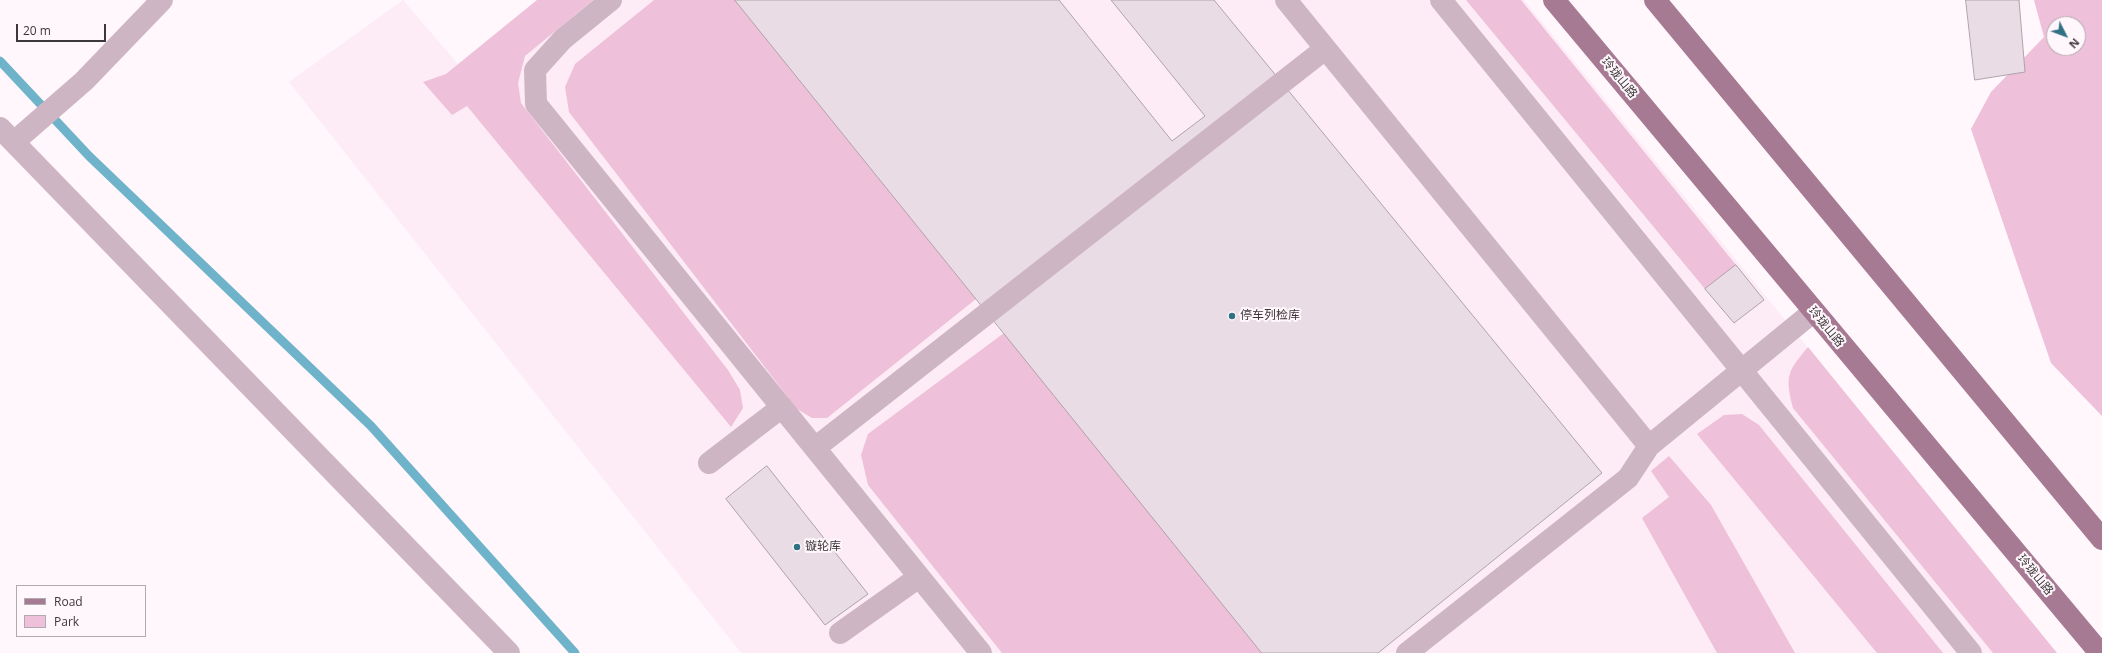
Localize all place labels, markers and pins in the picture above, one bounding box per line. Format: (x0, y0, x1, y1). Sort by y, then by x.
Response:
place label: 停车列检库 (1240, 309, 1300, 323)
marker: 停车列检库 (1227, 311, 1237, 321)
place label: 镟轮库 (805, 540, 841, 554)
marker: 镟轮库 (792, 542, 802, 552)

